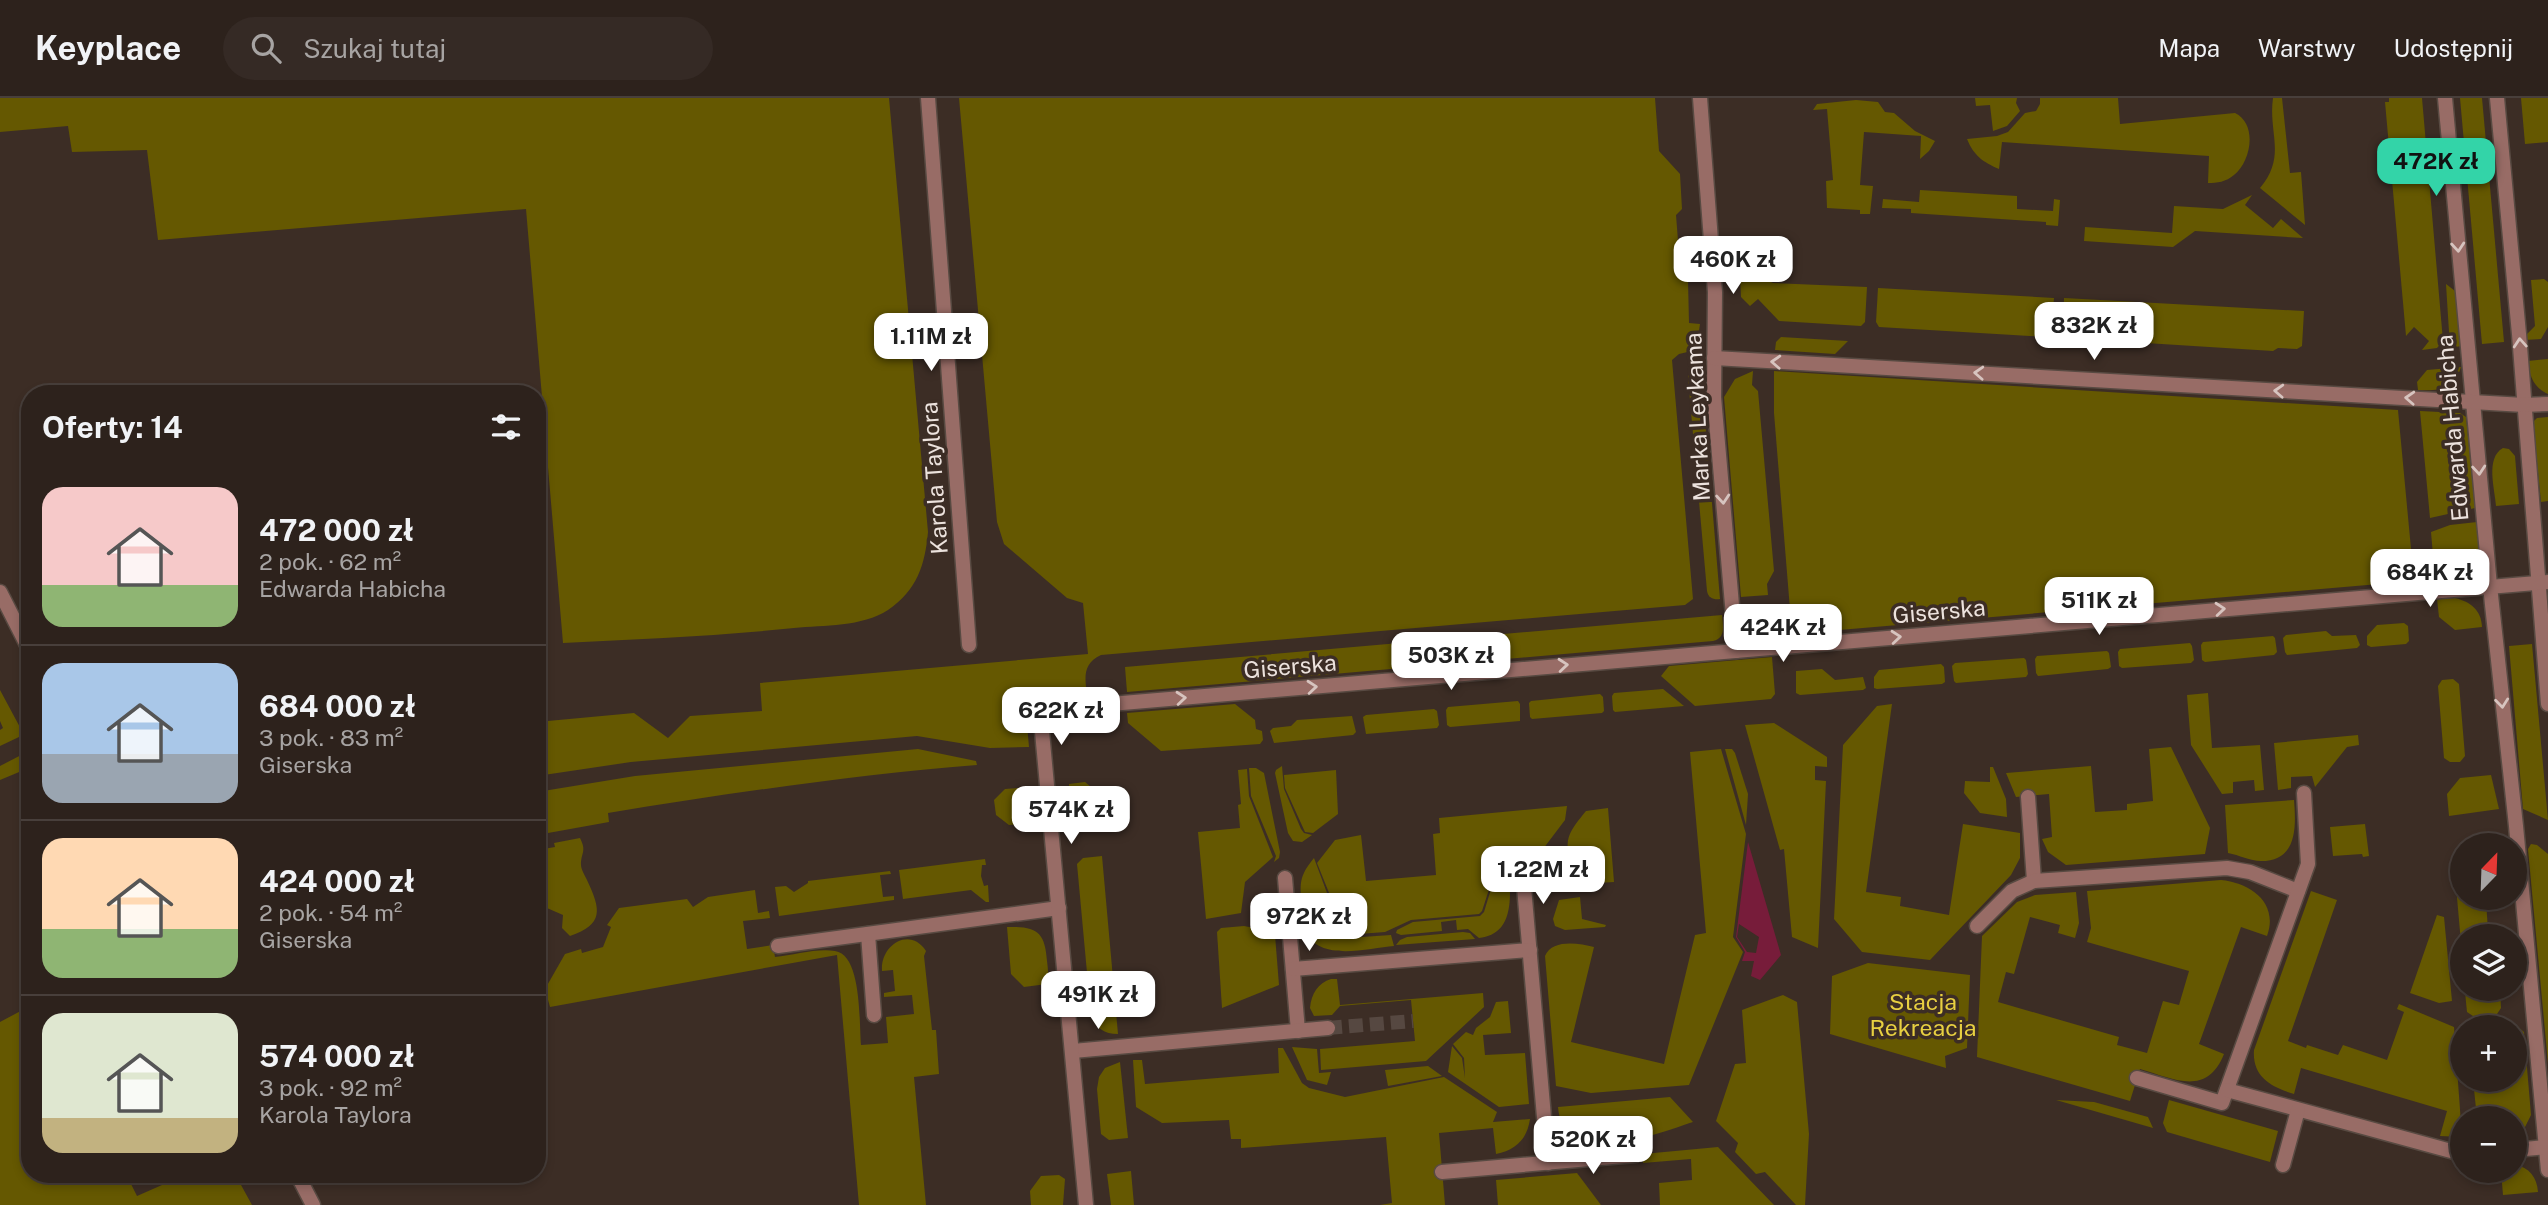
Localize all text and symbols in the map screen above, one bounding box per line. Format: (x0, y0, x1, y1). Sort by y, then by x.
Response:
search box (223, 17, 713, 80)
text: Keyplace (35, 29, 181, 67)
icon: search (247, 29, 285, 67)
text: Szukaj tutaj (303, 33, 446, 64)
text: Mapa (2158, 34, 2220, 62)
text: Warstwy (2258, 34, 2356, 62)
text: Udostępnij (2394, 34, 2513, 62)
pin: 472K zł (2371, 139, 2501, 198)
text: 472K zł (2393, 147, 2479, 174)
pin: 460K zł (1668, 236, 1798, 296)
one-way arrow (2450, 242, 2465, 253)
text: 460K zł (1690, 245, 1776, 272)
pin: 832K zł (2029, 302, 2159, 362)
text: 832K zł (2051, 311, 2137, 338)
pin: 1.11M zł (859, 314, 1003, 373)
text: 1.11M zł (890, 322, 972, 349)
street label: Marka Leykama (1679, 332, 1715, 502)
street label: Edwarda Habicha (2430, 334, 2474, 522)
one-way arrow (2513, 338, 2528, 349)
one-way arrow (1771, 354, 1782, 369)
one-way arrow (1973, 366, 1984, 381)
one-way arrow (2273, 383, 2284, 398)
one-way arrow (2404, 391, 2415, 406)
street label: Karola Taylora (915, 401, 953, 555)
icon: filters (487, 408, 525, 446)
text: Oferty: 14 (42, 409, 183, 445)
one-way arrow (2471, 465, 2486, 476)
one-way arrow (1715, 494, 1730, 505)
text: 472 000 zł (259, 512, 414, 548)
icon: home (98, 515, 182, 599)
text: 2 pok. · 62 m² (259, 548, 401, 575)
pin: 684K zł (2365, 550, 2495, 609)
text: 684K zł (2386, 558, 2474, 585)
text: Edwarda Habicha (259, 575, 446, 602)
pin: 511K zł (2034, 578, 2164, 637)
text: 511K zł (2061, 586, 2137, 613)
street label: Giserska (1891, 593, 1987, 629)
one-way arrow (2215, 602, 2226, 617)
pin: 424K zł (1718, 604, 1848, 664)
text: 424K zł (1740, 613, 1826, 640)
one-way arrow (1891, 630, 1902, 645)
pin: 503K zł (1386, 632, 1516, 692)
text: 503K zł (1407, 641, 1495, 668)
street label: Giserska (1242, 648, 1338, 684)
one-way arrow (1558, 658, 1569, 673)
one-way arrow (1307, 680, 1318, 695)
text: 684 000 zł (259, 688, 416, 724)
pin: 622K zł (996, 688, 1126, 747)
icon: home (98, 691, 182, 775)
one-way arrow (1176, 691, 1187, 706)
text: 622K zł (1018, 696, 1104, 723)
one-way arrow (2495, 697, 2510, 709)
text: 3 pok. · 83 m² (259, 724, 403, 751)
text: Giserska (259, 751, 352, 778)
pin: 574K zł (1006, 786, 1136, 846)
text: 574K zł (1028, 795, 1114, 822)
north arrow (2450, 833, 2527, 910)
map controls (2450, 833, 2527, 1183)
pin: 1.22M zł (1471, 846, 1615, 906)
text: 1.22M zł (1497, 855, 1589, 882)
text: 424 000 zł (259, 863, 415, 899)
icon: home (98, 866, 182, 950)
pin: 972K zł (1244, 894, 1374, 953)
text: 2 pok. · 54 m² (259, 899, 402, 926)
text: 972K zł (1266, 902, 1352, 929)
button: layers (2450, 924, 2527, 1001)
text: Giserska (259, 926, 352, 953)
pin: 491K zł (1033, 972, 1163, 1031)
text: 491K zł (1057, 980, 1139, 1007)
park label: Stacja Rekreacja (1870, 988, 1976, 1041)
button: + (2450, 1015, 2527, 1092)
text: 574 000 zł (259, 1038, 415, 1074)
icon: home (98, 1041, 182, 1125)
text: 3 pok. · 92 m² (259, 1074, 402, 1101)
text: Karola Taylora (259, 1101, 412, 1128)
button: − (2450, 1106, 2527, 1183)
pin: 520K zł (1528, 1116, 1658, 1176)
text: 520K zł (1550, 1125, 1636, 1152)

